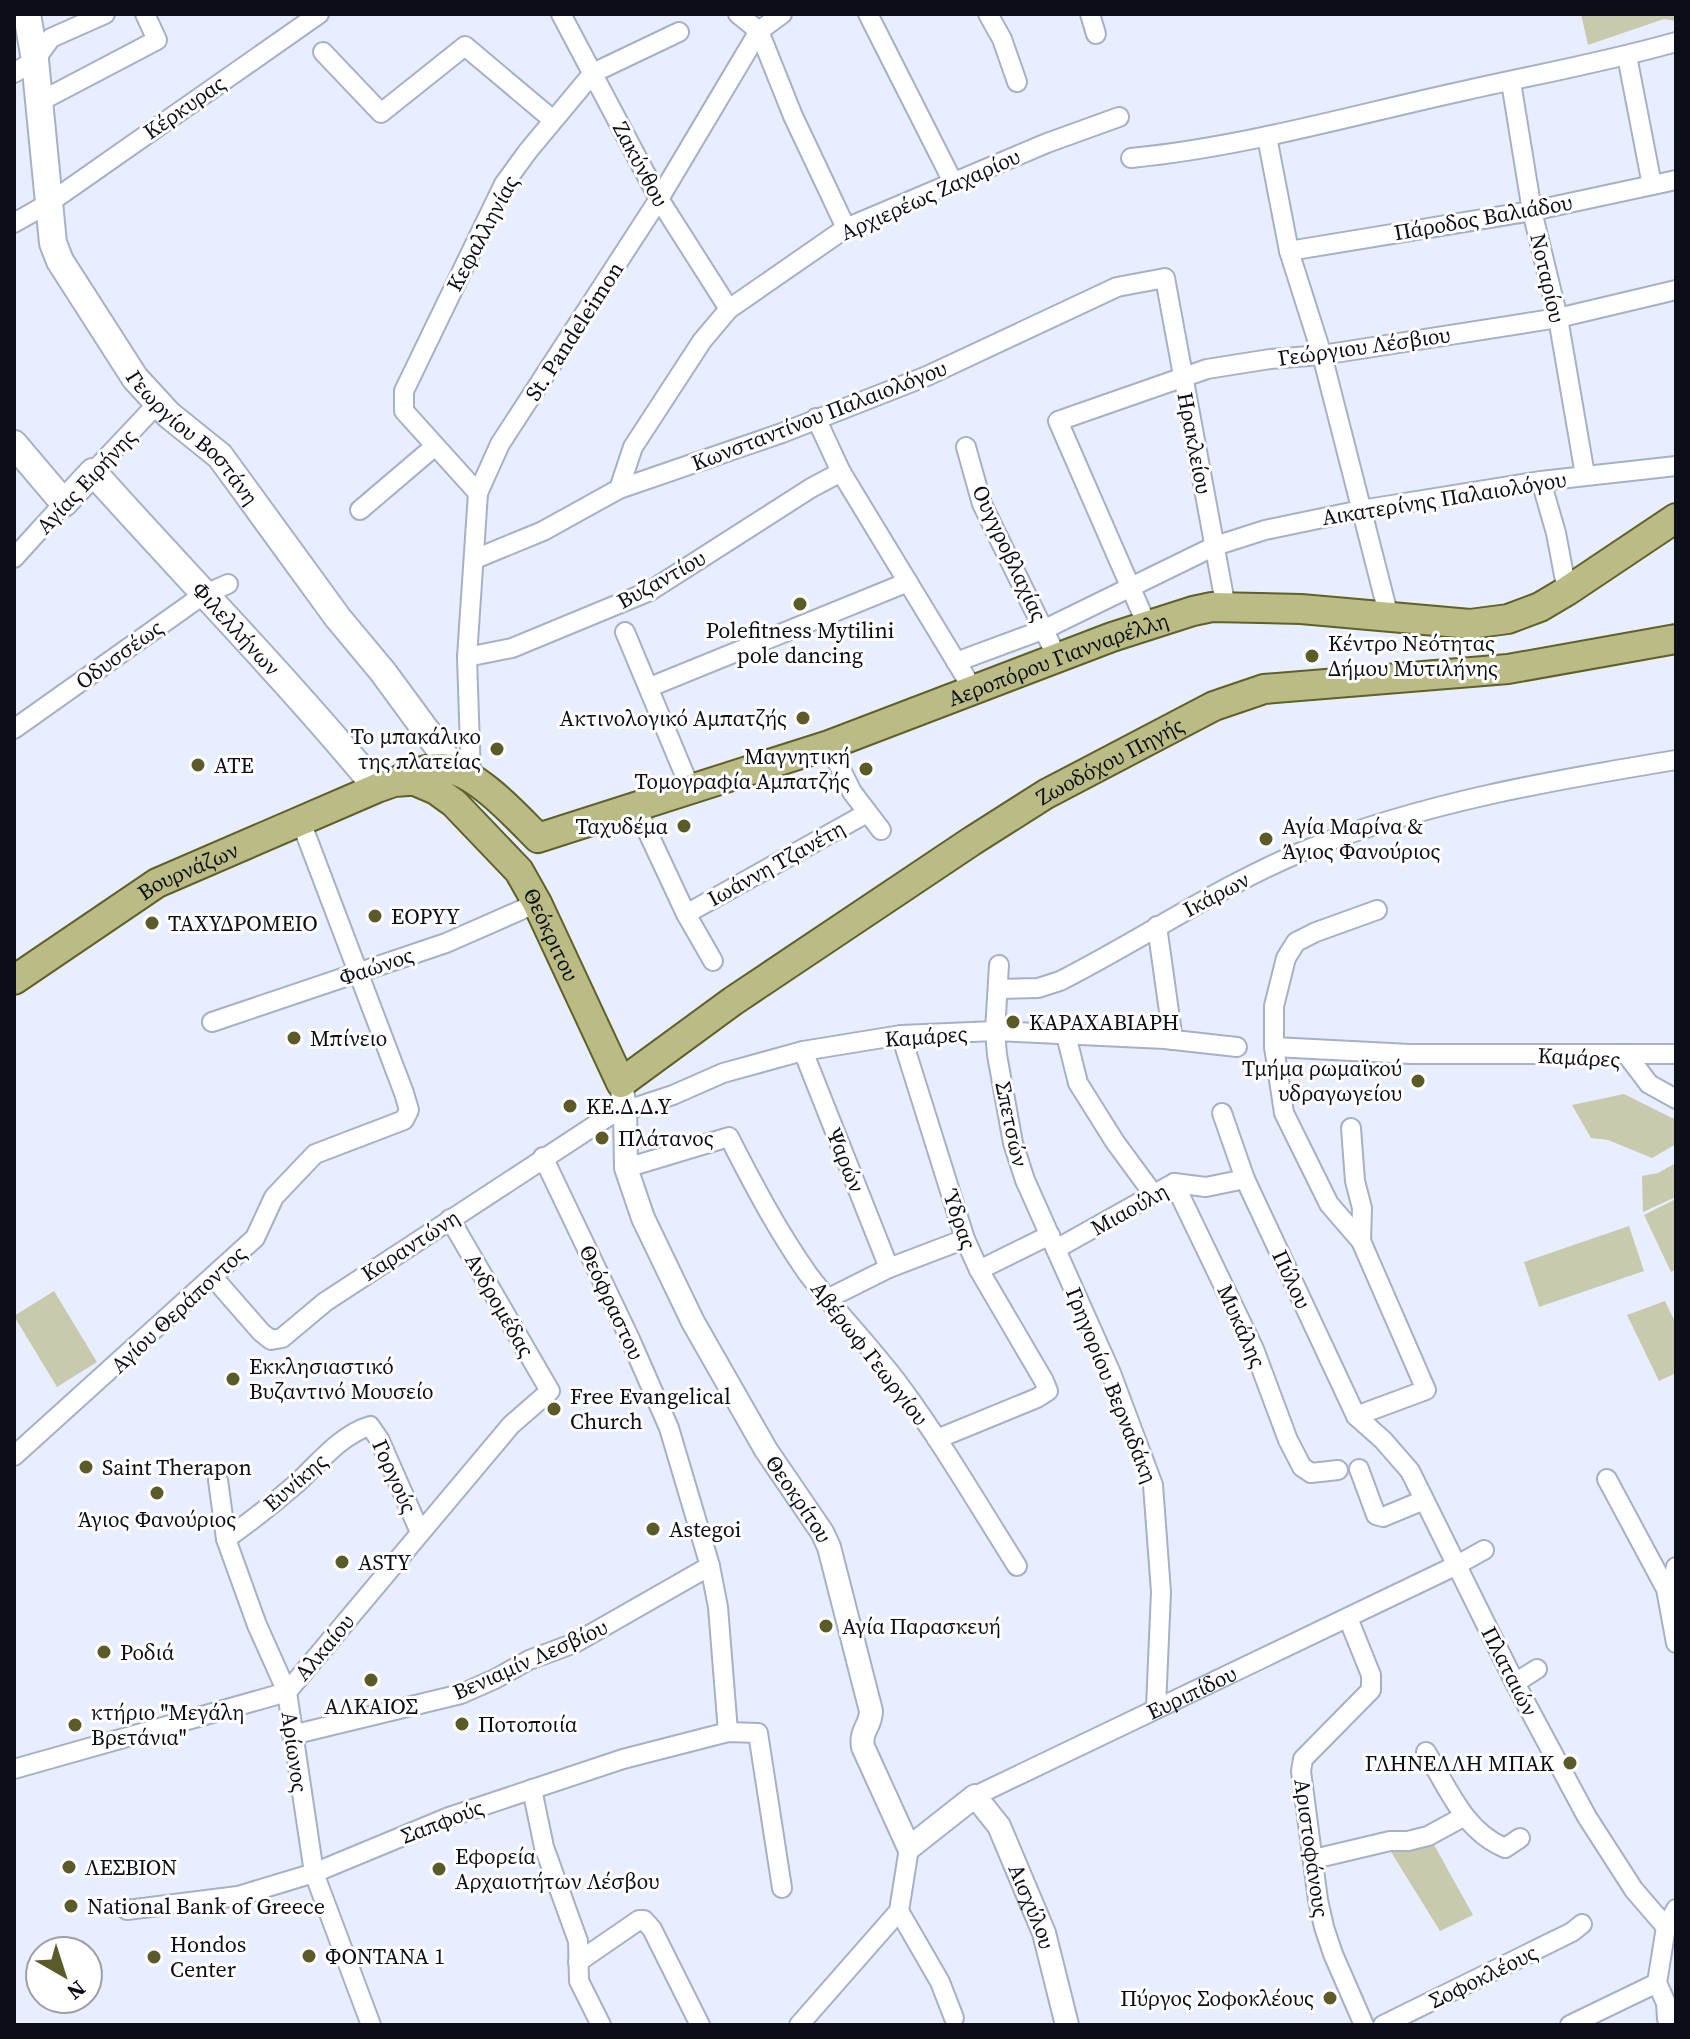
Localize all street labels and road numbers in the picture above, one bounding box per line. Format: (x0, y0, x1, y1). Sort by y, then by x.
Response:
street label: Κέρκυρας (137, 68, 231, 146)
street label: Ζακύνθου (606, 116, 676, 212)
street label: Αρχιερέως Ζαχαρίου (835, 141, 1025, 247)
street label: Κεφαλληνίας (439, 170, 525, 296)
street label: Πάροδος Βαλιάδου (1391, 187, 1575, 247)
street label: Νοταρίου (1523, 230, 1573, 326)
street label: St. Pandeleimon (518, 256, 630, 406)
street label: Γεώργιου Λέσβιου (1276, 319, 1452, 373)
street label: Κωνσταντίνου Παλαιολόγου (687, 352, 951, 478)
street label: Γεωργίου Βοστάνη (119, 364, 266, 511)
street label: Ηρακλείου (1170, 390, 1220, 496)
street label: Αγίας Ειρήνης (29, 422, 143, 540)
street label: Αικατερίνης Παλαιολόγου (1320, 464, 1568, 532)
street label: Ουγγροβλαχίας (965, 480, 1055, 626)
street label: Βυζαντίου (611, 542, 711, 616)
street label: Φιλελλήνων (185, 575, 287, 682)
street label: Αεροπόρου Γιανναρέλλη (943, 605, 1172, 713)
street label: Οδυσσέως (69, 612, 169, 696)
street label: Ζωοδόχου Πηγής (1030, 709, 1189, 812)
street label: Ιωάννη Τζανέτη (702, 813, 850, 913)
street label: Βουρνάζων (131, 835, 243, 907)
street label: Ικάρων (1178, 864, 1254, 924)
street label: Θεόκριτου (516, 882, 586, 986)
street label: Φαώνος (335, 939, 417, 993)
street label: Καμάρες (884, 1018, 968, 1054)
street label: Καμάρες (1537, 1040, 1621, 1074)
street label: Σπετσών (988, 1079, 1036, 1169)
street label: Ψαρών (820, 1123, 873, 1197)
street label: Μιαούλη (1085, 1176, 1173, 1242)
street label: Ύδρας (935, 1184, 984, 1253)
street label: Καραντώνη (355, 1202, 465, 1288)
street label: Αγίου Θεράποντος (104, 1238, 252, 1380)
street label: Θεόφραστου (572, 1240, 652, 1364)
street label: Πύλου (1265, 1245, 1319, 1313)
street label: Ανδρομέδας (458, 1248, 542, 1362)
street label: Αβέρωφ Γεωργίου (804, 1275, 936, 1431)
street label: Μυκάλης (1210, 1280, 1274, 1372)
street label: Γρηγορίου Βερναδάκη (1059, 1283, 1165, 1487)
street label: Γοργούς (365, 1434, 425, 1518)
street label: Ευνίκης (257, 1446, 333, 1518)
street label: Θεοκρίτου (759, 1449, 840, 1547)
street label: Αλκαίου (287, 1607, 361, 1687)
street label: Βενιαμίν Λεσβίου (448, 1611, 612, 1707)
street label: Πλαταιών (1475, 1621, 1545, 1721)
street label: Ευριπίδου (1141, 1658, 1241, 1727)
street label: Αρίωνος (274, 1710, 316, 1794)
street label: Αριστοφάνους (1287, 1777, 1337, 1919)
street label: Σαπφούς (396, 1792, 488, 1850)
street label: Αισχύλου (1002, 1859, 1062, 1952)
street label: Σοφοκλέους (1424, 1937, 1542, 2015)

